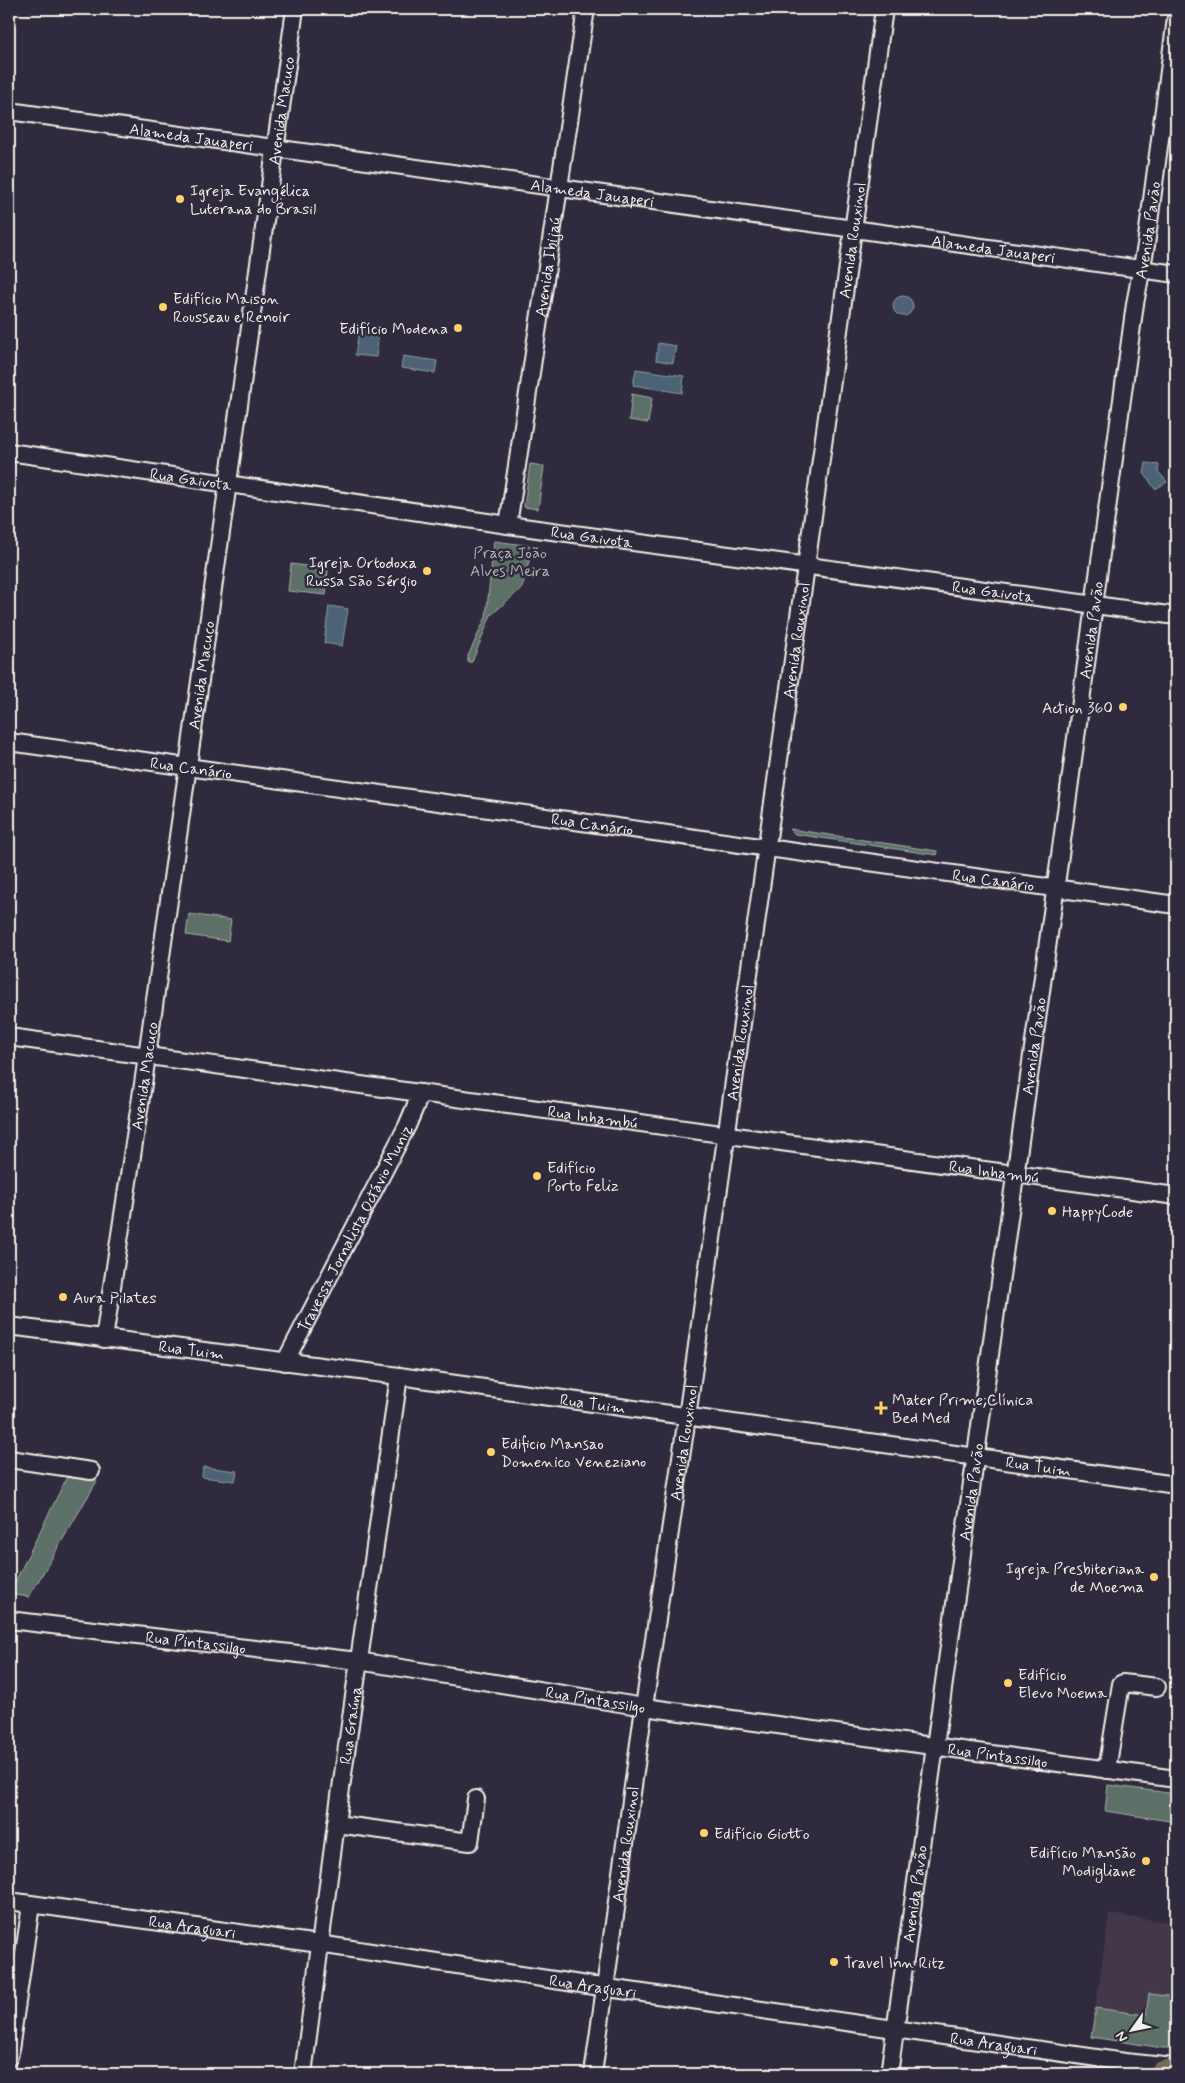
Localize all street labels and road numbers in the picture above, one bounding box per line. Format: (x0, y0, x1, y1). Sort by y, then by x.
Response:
street label: Avenida Macuco (264, 55, 300, 166)
street label: Alameda Jauaperi (128, 119, 254, 157)
street label: Alameda Jauaperi (529, 175, 656, 213)
street label: Avenida Pavão (1131, 180, 1166, 281)
street label: Avenida Rouxinol (835, 181, 872, 300)
street label: Avenida Ibijaú (531, 216, 566, 318)
street label: Alameda Jauaperi (930, 231, 1057, 269)
street label: Rua Gaivota (148, 464, 234, 497)
street label: Rua Gaivota (549, 522, 634, 554)
street label: Rua Gaivota (951, 577, 1036, 609)
street label: Avenida Pavão (1075, 580, 1109, 680)
street label: Avenida Rouxinol (779, 581, 816, 700)
street label: Avenida Macuco (184, 620, 220, 731)
street label: Rua Canário (149, 753, 233, 785)
street label: Rua Canário (550, 809, 635, 841)
street label: Rua Canário (951, 865, 1036, 897)
street label: Avenida Rouxinol (722, 983, 759, 1102)
street label: Avenida Pavão (1018, 996, 1052, 1096)
street label: Avenida Macuco (127, 1021, 164, 1132)
street label: Rua Inhambú (546, 1101, 639, 1135)
street label: Travessa Jornalista Octávio Muniz (293, 1121, 418, 1336)
street label: Rua Inhambú (947, 1156, 1040, 1189)
street label: Rua Tuim (157, 1336, 225, 1366)
street label: Avenida Rouxinol (666, 1383, 703, 1502)
street label: Rua Tuim (558, 1390, 627, 1420)
street label: Avenida Pavão (955, 1442, 989, 1542)
street label: Rua Tuim (1004, 1452, 1073, 1482)
street label: Rua Pintassilgo (144, 1627, 247, 1660)
street label: Rua Pintassilgo (544, 1682, 647, 1719)
street label: Rua Graúna (336, 1685, 367, 1766)
street label: Rua Pintassilgo (946, 1739, 1049, 1774)
street label: Avenida Rouxinol (608, 1785, 645, 1904)
street label: Avenida Pavão (899, 1844, 933, 1944)
street label: Rua Araguari (147, 1911, 237, 1944)
street label: Rua Araguari (548, 1970, 638, 2004)
street label: Rua Araguari (949, 2028, 1039, 2061)

